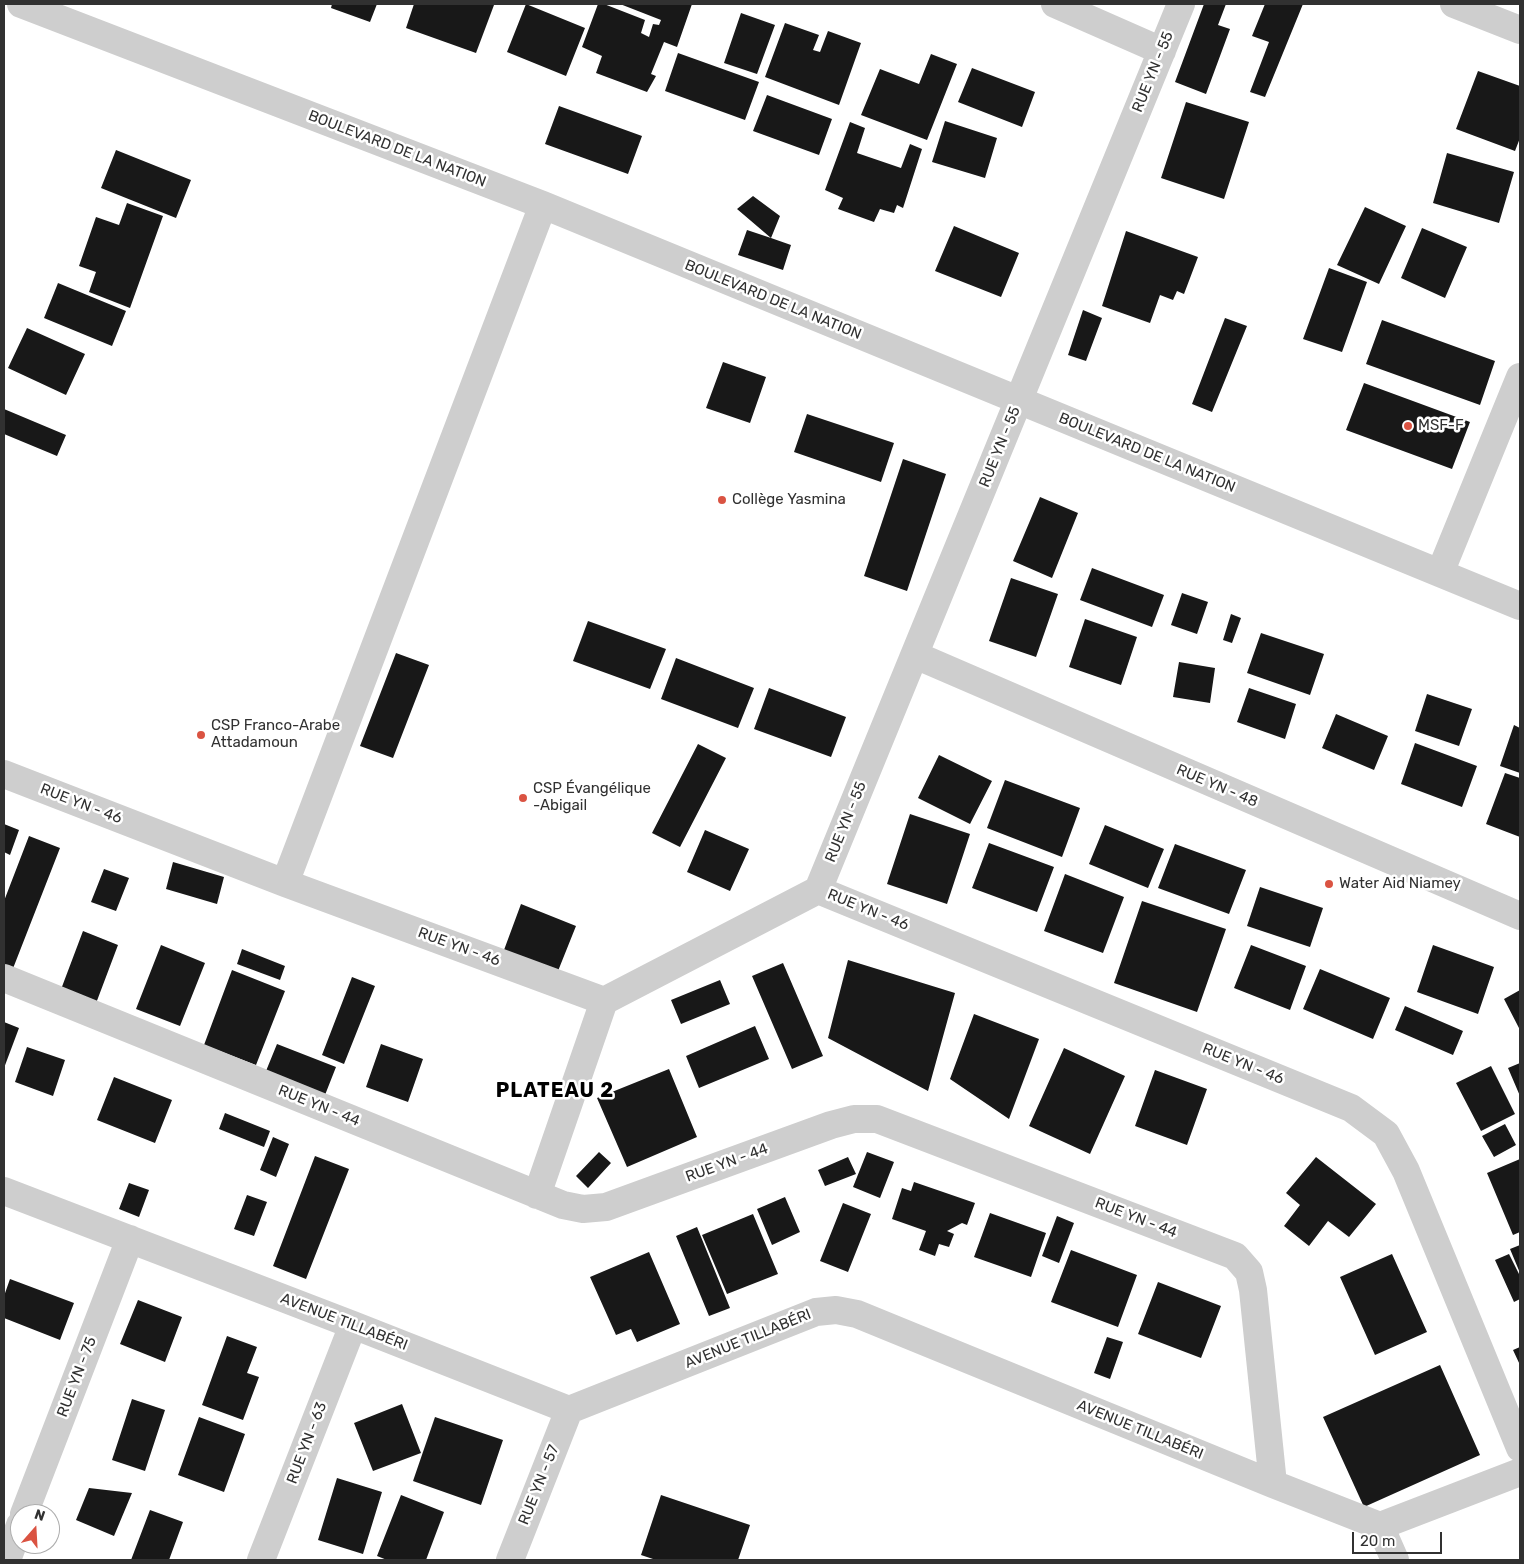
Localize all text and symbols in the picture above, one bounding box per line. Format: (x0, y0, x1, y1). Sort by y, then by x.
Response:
street label: RUE YN - 55 (1129, 29, 1177, 115)
street label: BOULEVARD DE LA NATION (306, 107, 488, 191)
street label: BOULEVARD DE LA NATION (682, 256, 864, 344)
street label: RUE YN - 55 (976, 404, 1024, 490)
street label: BOULEVARD DE LA NATION (1056, 409, 1238, 497)
place label: MSF-F (1418, 417, 1464, 435)
marker: MSF-F (1402, 420, 1414, 432)
place label: Collège Yasmina (732, 491, 846, 509)
marker: Collège Yasmina (716, 494, 728, 506)
place label: CSP Franco-Arabe Attadamoun (211, 717, 340, 752)
marker: CSP Franco-Arabe Attadamoun (195, 729, 207, 741)
street label: RUE YN - 48 (1174, 761, 1260, 811)
street label: RUE YN - 55 (822, 779, 870, 865)
street label: RUE YN - 46 (38, 780, 124, 828)
place label: CSP Évangélique -Abigail (533, 780, 651, 815)
marker: CSP Évangélique -Abigail (517, 792, 529, 804)
place label: Water Aid Niamey (1339, 875, 1461, 893)
marker: Water Aid Niamey (1323, 878, 1335, 890)
street label: RUE YN - 46 (825, 886, 911, 934)
street label: RUE YN - 46 (415, 924, 503, 970)
street label: RUE YN - 46 (1200, 1040, 1286, 1088)
district label: PLATEAU 2 (495, 1079, 615, 1103)
street label: RUE YN - 44 (276, 1081, 362, 1131)
street label: RUE YN - 44 (683, 1140, 771, 1186)
street label: RUE YN - 44 (1092, 1194, 1180, 1242)
street label: AVENUE TILLABÉRI (278, 1289, 410, 1355)
street label: AVENUE TILLABÉRI (682, 1305, 814, 1373)
street label: RUE YN - 75 (53, 1334, 101, 1420)
street label: AVENUE TILLABÉRI (1074, 1396, 1206, 1464)
street label: RUE YN - 63 (283, 1400, 331, 1486)
street label: RUE YN - 57 (515, 1442, 563, 1528)
north arrow (10, 1504, 60, 1554)
text: N (32, 1506, 47, 1525)
scale bar (1354, 1522, 1444, 1554)
text: 20 m (1360, 1532, 1395, 1550)

